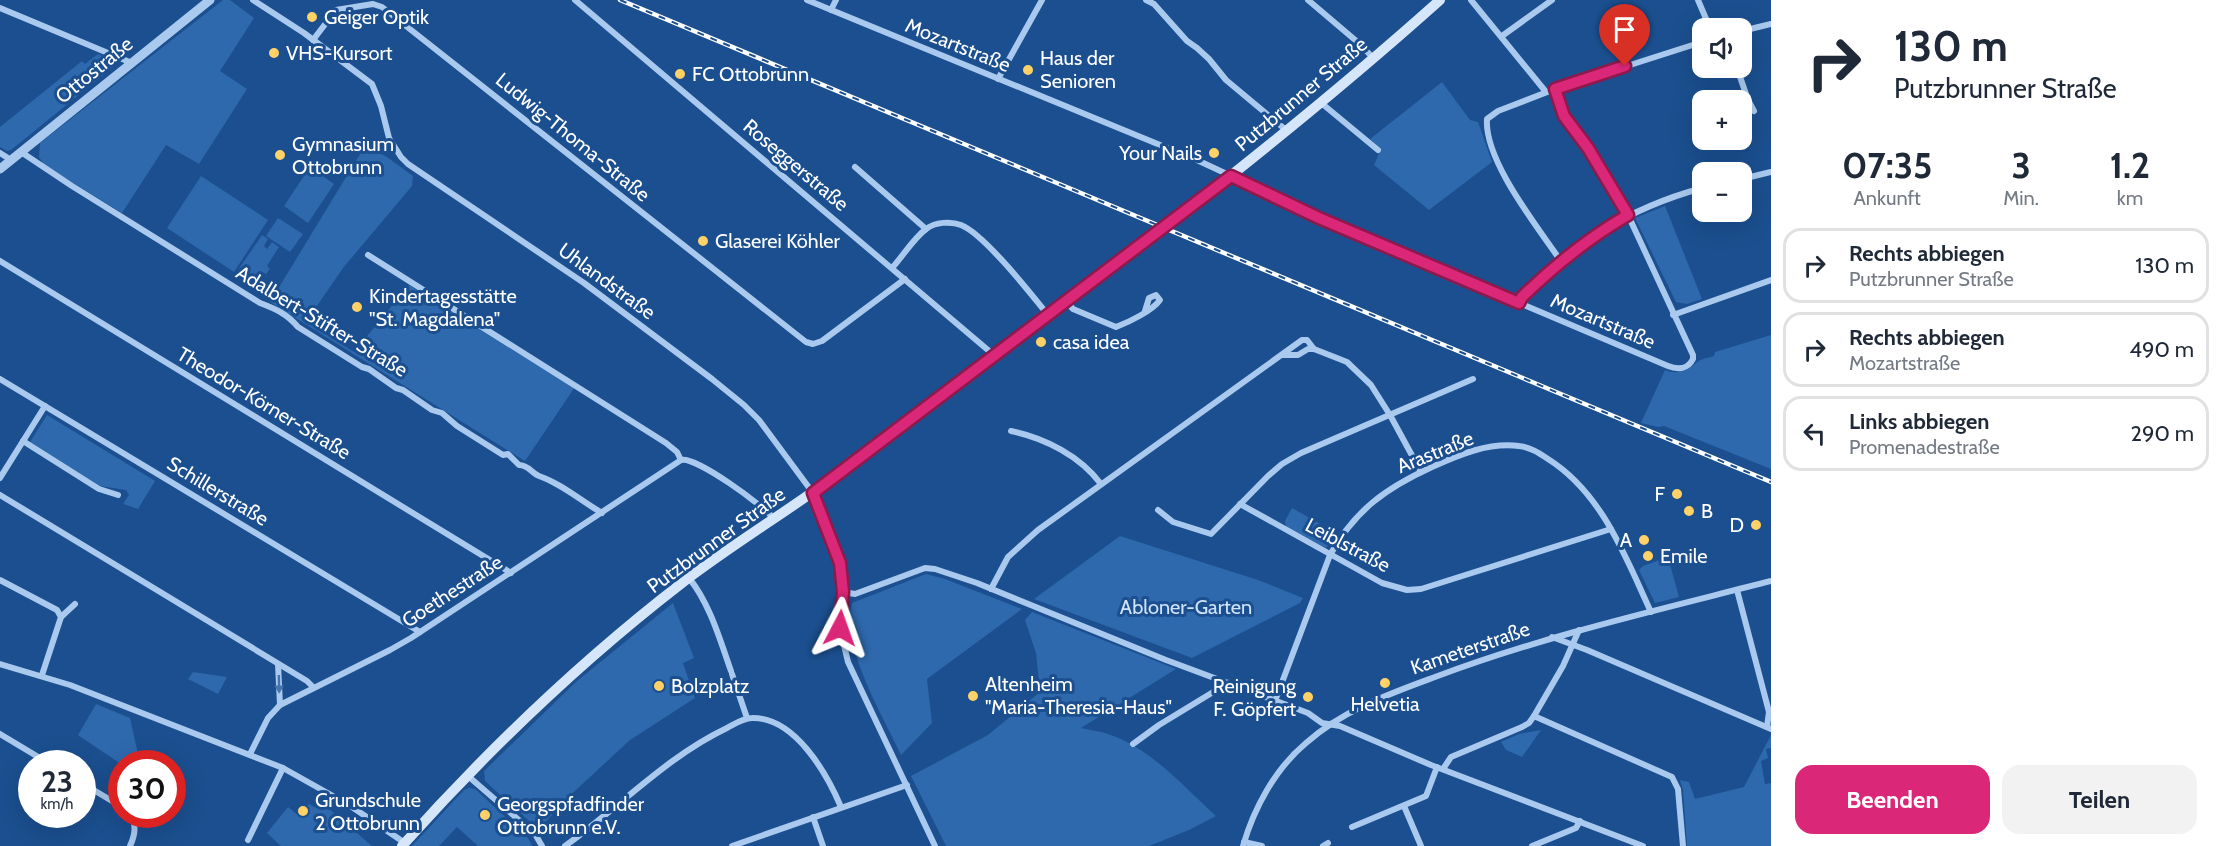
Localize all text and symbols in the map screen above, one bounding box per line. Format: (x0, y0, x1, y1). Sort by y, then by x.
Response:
pin (1599, 4, 1650, 66)
place label: Geiger Optik (324, 5, 429, 29)
marker: Geiger Optik (305, 10, 319, 24)
street label: Mozartstraße (902, 13, 1014, 77)
icon: arrive (1608, 13, 1641, 46)
map controls (1692, 18, 1752, 222)
button: sound (1692, 18, 1752, 78)
text: 130 m (1894, 20, 2008, 72)
icon: right (1795, 24, 1873, 102)
street label: Ottostraße (51, 32, 137, 108)
street label: Putzbrunner Straße (1230, 32, 1372, 156)
place label: VHS-Kursort (286, 41, 393, 65)
marker: VHS-Kursort (267, 46, 281, 60)
place label: Haus der Senioren (1040, 46, 1116, 93)
place label: FC Ottobrunn (692, 62, 809, 86)
marker: Haus der Senioren (1021, 63, 1035, 77)
marker: FC Ottobrunn (673, 67, 687, 81)
street label: Ludwig-Thoma-Straße (491, 68, 655, 206)
text: Putzbrunner Straße (1894, 72, 2117, 105)
button: + (1692, 90, 1752, 150)
street label: Roseggerstraße (738, 114, 854, 216)
place label: Gymnasium Ottobrunn (292, 132, 394, 179)
place label: Your Nails (1118, 141, 1202, 165)
text: 07:35 (1842, 143, 1932, 187)
text: 3 (2011, 143, 2031, 187)
text: 1.2 (2110, 143, 2150, 187)
marker: Your Nails (1207, 146, 1221, 160)
marker: Gymnasium Ottobrunn (273, 148, 287, 162)
button: − (1692, 162, 1752, 222)
text: Ankunft (1853, 186, 1921, 210)
text: Min. (2003, 186, 2039, 210)
text: km (2117, 186, 2143, 210)
place label: Glaserei Köhler (715, 229, 841, 253)
marker: Glaserei Köhler (696, 234, 710, 248)
street label: Uhlandstraße (554, 238, 660, 324)
text: Rechts abbiegen (1849, 240, 2005, 267)
icon: right (1798, 249, 1831, 282)
text: 130 m (2135, 252, 2194, 279)
street label: Adalbert-Stifter-Straße (232, 260, 412, 382)
text: Putzbrunner Straße (1849, 267, 2014, 291)
place label: Kindertagesstätte "St. Magdalena" (369, 284, 517, 331)
street label: Mozartstraße (1547, 288, 1659, 354)
marker: Kindertagesstätte "St. Magdalena" (350, 300, 364, 314)
text: Rechts abbiegen (1849, 324, 2005, 351)
place label: casa idea (1053, 330, 1130, 354)
icon: right (1798, 333, 1831, 366)
marker: casa idea (1034, 335, 1048, 349)
text: 490 m (2129, 336, 2194, 363)
street label: Theodor-Körner-Straße (173, 342, 355, 464)
text: Mozartstraße (1849, 351, 1960, 375)
text: Links abbiegen (1849, 408, 1989, 435)
icon: left (1798, 417, 1831, 450)
text: 290 m (2130, 420, 2194, 447)
street label: Arastraße (1393, 426, 1477, 478)
text: Promenadestraße (1849, 435, 2000, 459)
street label: Schillerstraße (163, 451, 273, 531)
street label: Putzbrunner Straße (642, 482, 790, 598)
place label: F (1655, 482, 1666, 506)
marker: F (1670, 487, 1684, 501)
place label: B (1701, 499, 1713, 523)
marker: B (1682, 504, 1696, 518)
street label: Leiblstraße (1301, 513, 1395, 577)
place label: D (1729, 513, 1744, 537)
marker: D (1749, 518, 1763, 532)
place label: A (1620, 528, 1633, 552)
marker: A (1637, 533, 1651, 547)
place label: Emile (1660, 544, 1708, 568)
marker: Emile (1641, 549, 1655, 563)
street label: Goethestraße (397, 550, 507, 632)
park label: Abloner-Garten (1120, 595, 1252, 619)
position arrow (808, 596, 872, 660)
street label: Kameterstraße (1407, 616, 1533, 680)
place label: Altenheim "Maria-Theresia-Haus" (985, 672, 1172, 719)
place label: Bolzplatz (671, 674, 750, 698)
place label: Reinigung F. Göpfert (1213, 674, 1297, 721)
one-way arrow (274, 675, 284, 694)
marker: Helvetia (1378, 676, 1392, 690)
marker: Bolzplatz (652, 679, 666, 693)
marker: Altenheim "Maria-Theresia-Haus" (966, 689, 980, 703)
marker: Reinigung F. Göpfert (1301, 690, 1315, 704)
place label: Helvetia (1350, 692, 1420, 716)
speed limit sign: 30 (108, 750, 186, 828)
text: 23 (41, 763, 73, 800)
button: Beenden (1795, 765, 1990, 834)
button: Teilen (2002, 765, 2197, 834)
place label: Grundschule 2 Ottobrunn (315, 788, 421, 835)
place label: Georgspfadfinder Ottobrunn e.V. (497, 792, 645, 839)
text: km/h (41, 795, 73, 813)
marker: Grundschule 2 Ottobrunn (296, 804, 310, 818)
marker: Georgspfadfinder Ottobrunn e.V. (478, 808, 492, 822)

